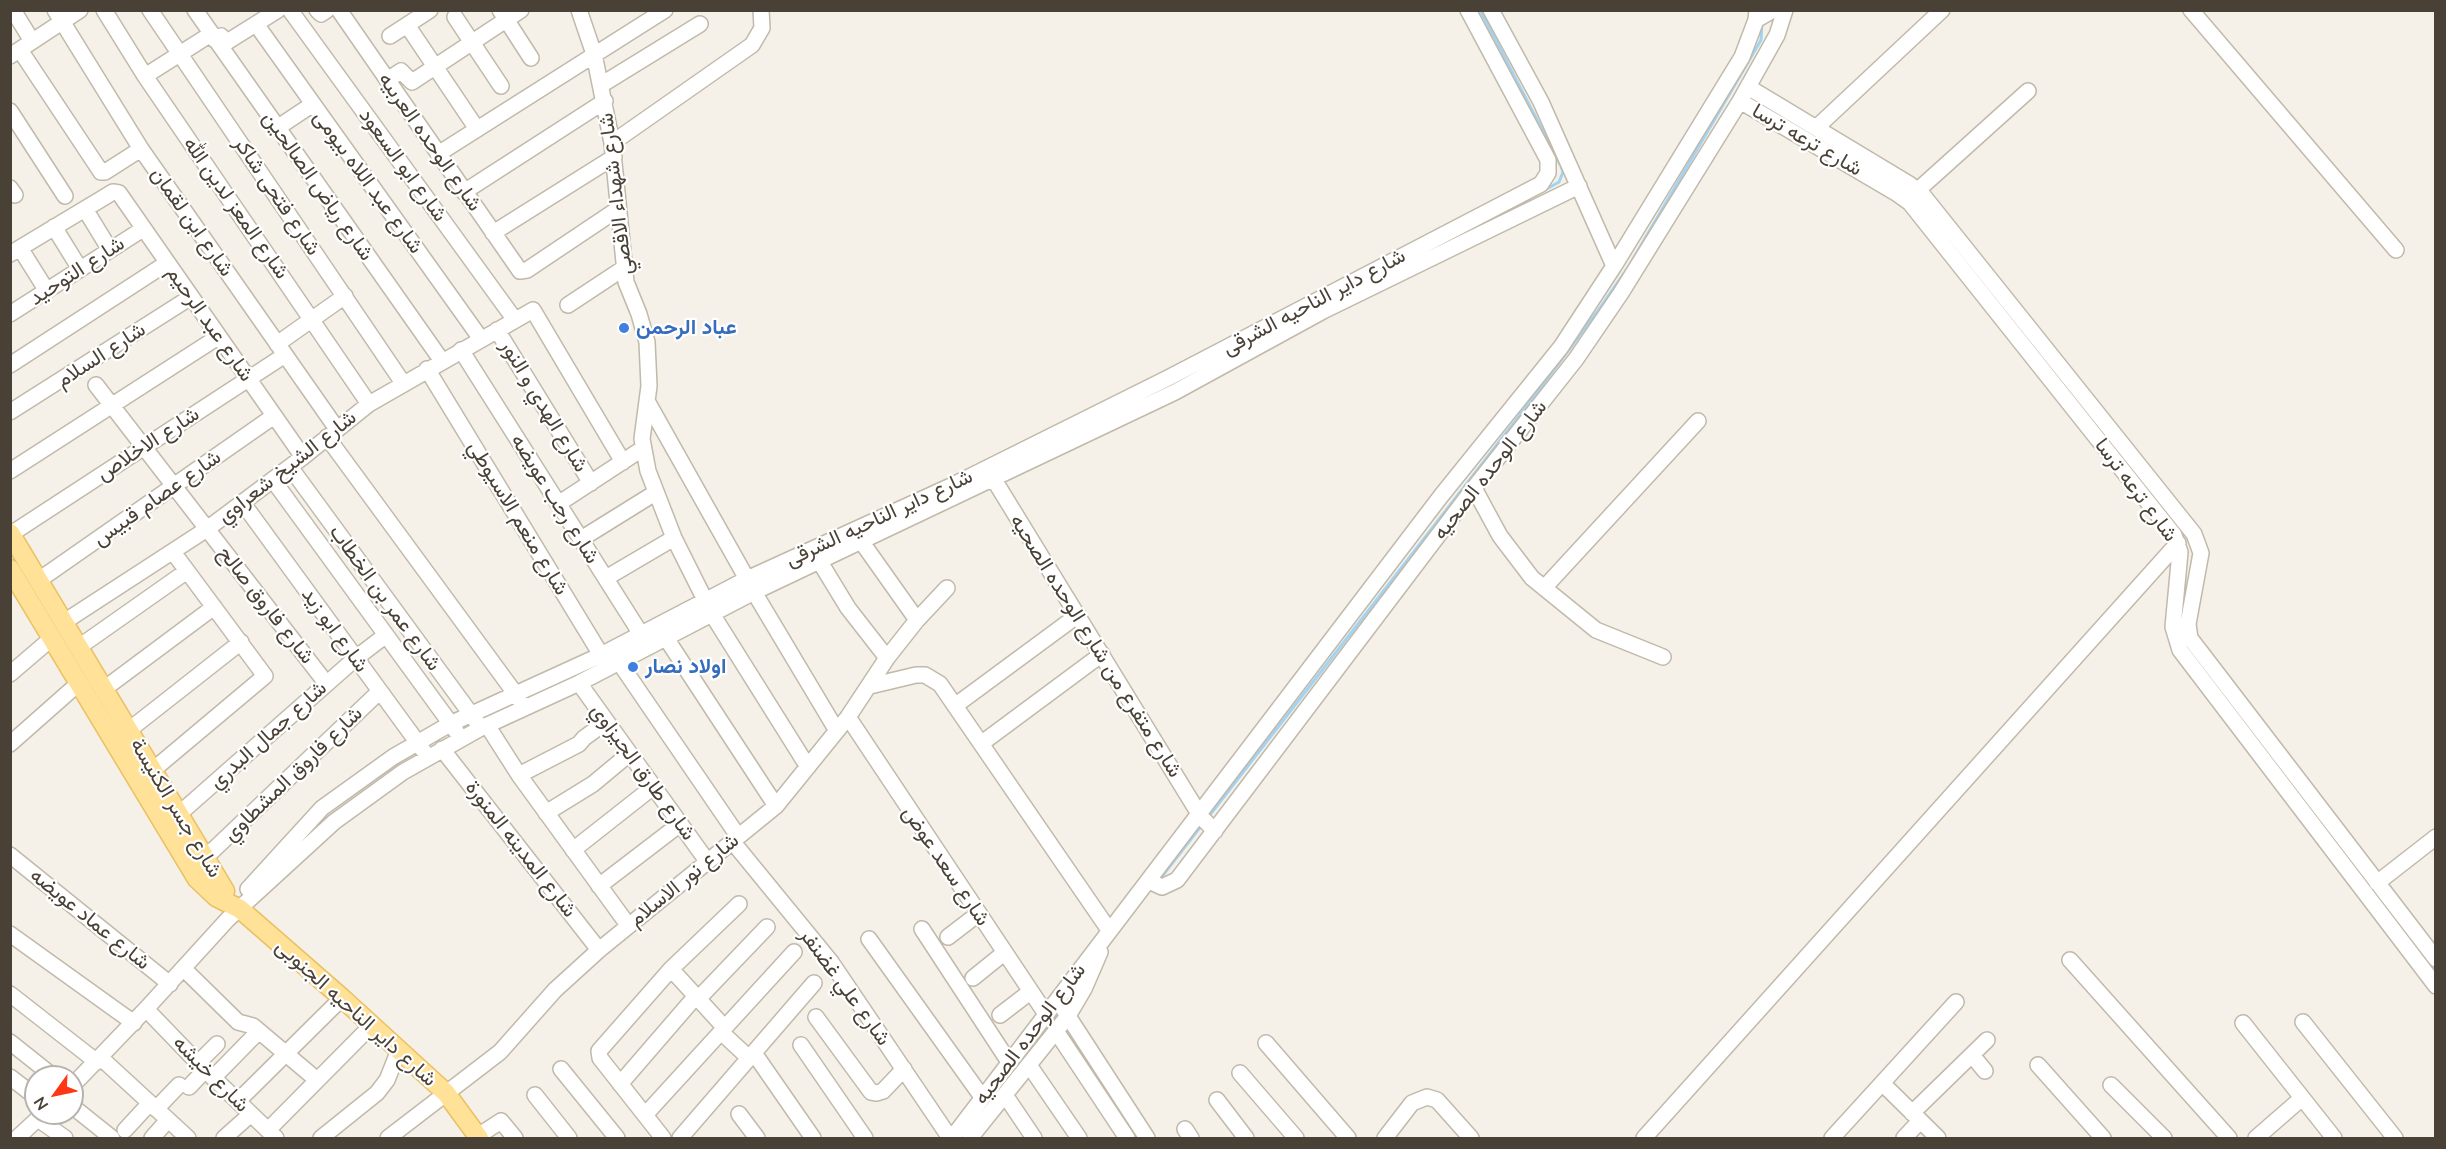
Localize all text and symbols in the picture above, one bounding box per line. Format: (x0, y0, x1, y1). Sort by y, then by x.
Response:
street label: شارع الوحده العربيه (373, 68, 487, 216)
street label: شارع ترعه ترسا (1747, 98, 1867, 182)
street label: شارع ابو السعود (354, 104, 452, 226)
street label: شارع عبد اللاه بيومى (308, 105, 428, 259)
street label: شارع رياض الصالحين (257, 106, 379, 266)
street label: شارع شهداء الاقصي (594, 112, 638, 276)
street label: شارع المعز لدين الله (178, 132, 294, 284)
street label: شارع فتحى شاكر (228, 132, 326, 260)
street label: شارع ابن لقمان (145, 162, 239, 282)
street label: شارع التوحيد (25, 231, 129, 311)
street label: شارع داير الناحيه الشرقى (1218, 243, 1410, 361)
street label: شارع عبد الرحيم (161, 261, 259, 387)
place label: عباد الرحمن (636, 315, 737, 341)
street label: شارع السلام (52, 317, 150, 393)
marker: عباد الرحمن (617, 321, 631, 335)
street label: شارع الهدي و النور (495, 335, 593, 477)
street label: شارع الوحده الصحيه (1428, 395, 1552, 545)
street label: شارع الاخلاص (92, 401, 204, 487)
street label: شارع الشيخ شعراوي (213, 405, 361, 529)
street label: شارع رجب عويضه (505, 430, 605, 568)
street label: شارع ترعه ترسا (2089, 433, 2183, 547)
street label: شارع منعم الاسيوطي (462, 436, 574, 600)
street label: شارع عصام قبيس (88, 444, 226, 552)
street label: شارع داير الناحيه الشرقى (781, 464, 977, 572)
street label: شارع متفرع من شارع الوحده الصحيه (1004, 510, 1188, 782)
street label: شارع عمر بن الخطاب (324, 520, 446, 676)
street label: شارع فاروق صالح (212, 541, 320, 669)
street label: شارع ابو زيد (296, 583, 374, 677)
place label: اولاد نصار (645, 654, 726, 680)
marker: اولاد نصار (626, 660, 640, 674)
street label: شارع جمال البدري (204, 676, 332, 794)
street label: شارع طارق الجيزاوي (585, 699, 701, 845)
street label: شارع فاروق المشطاوي (218, 701, 368, 847)
street label: شارع جسر الكنيسة (124, 734, 228, 882)
street label: شارع المدينه المنورة (460, 776, 582, 922)
street label: شارع سعد عوض (897, 801, 995, 931)
street label: شارع نور الاسلام (624, 828, 744, 932)
street label: شارع عماد عويضه (25, 863, 155, 975)
street label: شارع علي غضنفر (794, 923, 896, 1051)
street label: شارع داير الناحيه الجنوبى (270, 934, 442, 1092)
street label: شارع الوحده الصحيه (969, 958, 1091, 1110)
street label: شارع خيشه (167, 1030, 255, 1118)
north arrow (24, 1065, 84, 1125)
text: N (29, 1093, 52, 1114)

